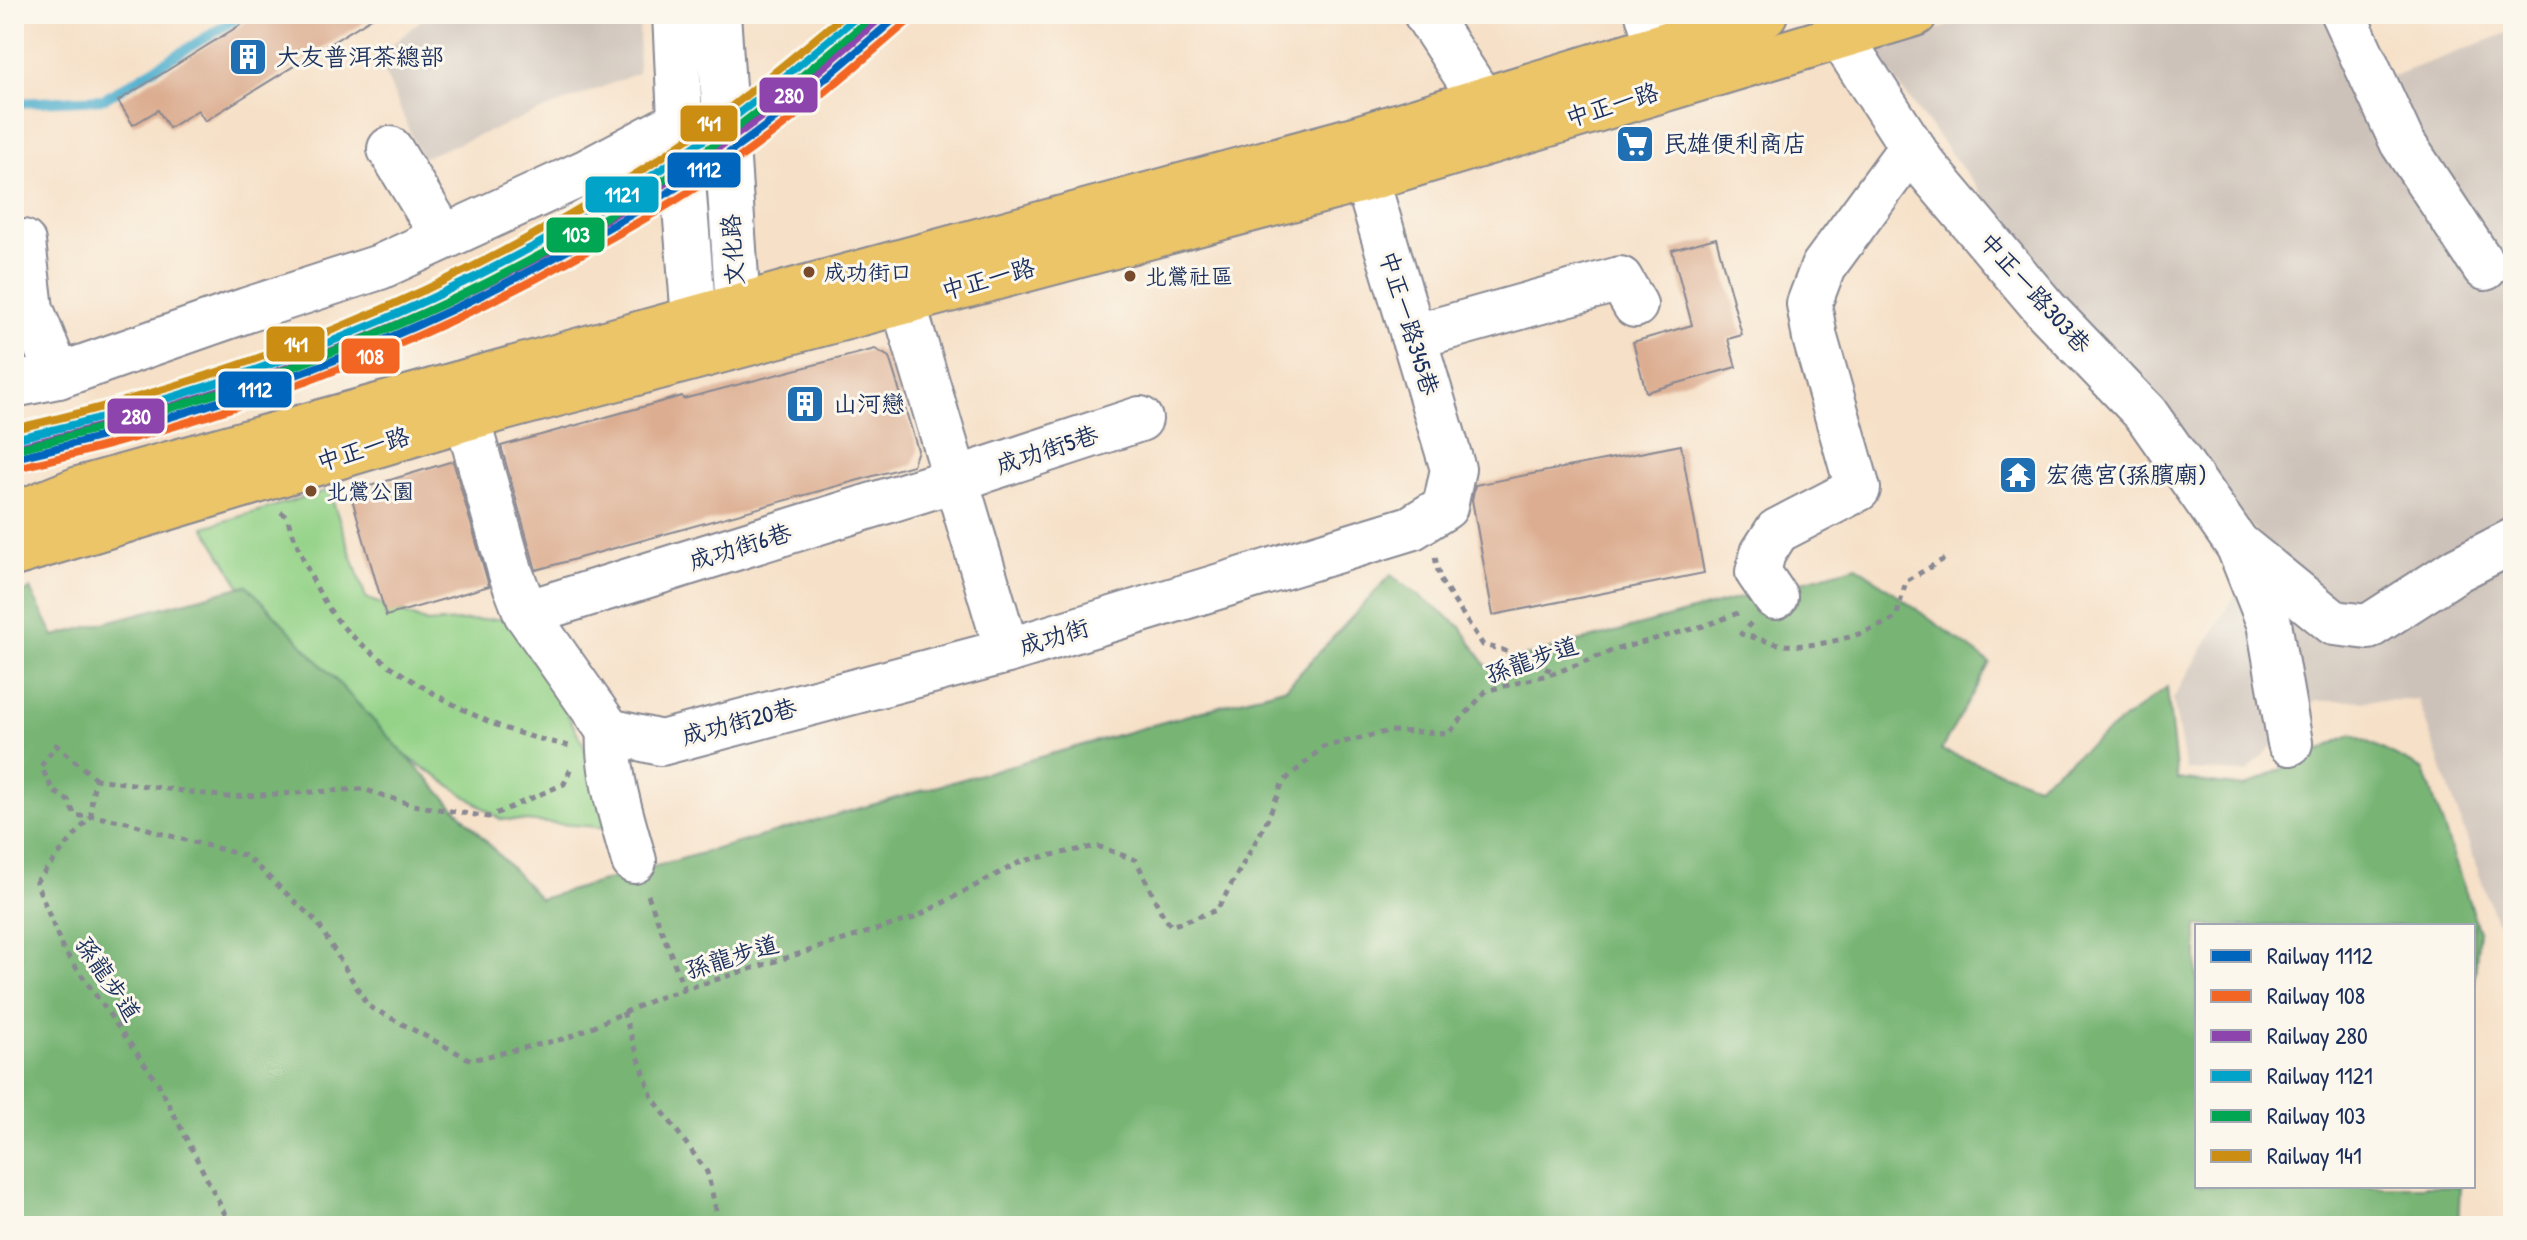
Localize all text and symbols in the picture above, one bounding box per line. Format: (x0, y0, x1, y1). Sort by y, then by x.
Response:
building icon: 大友普洱茶總部 (227, 36, 269, 78)
place label: 大友普洱茶總部 (276, 40, 444, 72)
street label: 中正一路 (1561, 75, 1662, 133)
line badge: 280 (758, 76, 819, 114)
text: 280 (774, 80, 804, 110)
line badge: 141 (679, 104, 739, 143)
text: 141 (697, 108, 721, 138)
supermarket icon: 民雄便利商店 (1614, 123, 1656, 165)
place label: 民雄便利商店 (1663, 127, 1807, 159)
line badge: 1112 (666, 151, 742, 189)
text: 1112 (687, 154, 722, 184)
line badge: 1121 (584, 175, 660, 214)
text: 1121 (605, 179, 639, 209)
street label: 文化路 (714, 213, 750, 287)
line badge: 103 (545, 216, 606, 254)
text: 103 (562, 219, 590, 249)
street label: 中正一路303巷 (1973, 225, 2099, 360)
street label: 中正一路345巷 (1373, 246, 1447, 399)
street label: 中正一路 (937, 250, 1038, 306)
place label: 成功街口 (824, 257, 912, 287)
place label: 北鶯社區 (1145, 261, 1233, 291)
marker: 成功街口 (801, 264, 817, 280)
marker: 北鶯社區 (1122, 268, 1138, 284)
line badge: 141 (265, 325, 326, 363)
text: 141 (284, 329, 308, 359)
line badge: 108 (340, 337, 401, 375)
text: 108 (356, 341, 384, 371)
line badge: 1112 (217, 370, 293, 409)
text: 1112 (238, 374, 273, 404)
building icon: 山河戀 (784, 383, 826, 425)
place label: 山河戀 (833, 387, 905, 419)
line badge: 280 (106, 397, 166, 435)
text: 280 (121, 401, 151, 431)
street label: 成功街5巷 (991, 417, 1102, 481)
street label: 中正一路 (312, 419, 413, 477)
temple icon: 宏德宮(孫臏廟) (1997, 454, 2039, 496)
place label: 宏德宮(孫臏廟) (2046, 458, 2207, 490)
place label: 北鶯公園 (326, 476, 414, 506)
marker: 北鶯公園 (303, 483, 319, 499)
street label: 成功街6巷 (685, 515, 795, 577)
street label: 成功街 (1015, 610, 1093, 662)
street label: 孫龍步道 (1481, 628, 1582, 690)
street label: 成功街20巷 (678, 690, 800, 752)
legend (2195, 924, 2475, 1188)
street label: 孫龍步道 (681, 927, 782, 985)
street label: 孫龍步道 (69, 930, 149, 1027)
text: Railway 1112 (2267, 939, 2373, 971)
text: Railway 108 (2267, 979, 2365, 1011)
text: Railway 280 (2267, 1019, 2368, 1051)
text: Railway 1121 (2267, 1059, 2373, 1091)
text: Railway 103 (2267, 1099, 2365, 1131)
text: Railway 141 (2267, 1139, 2362, 1171)

